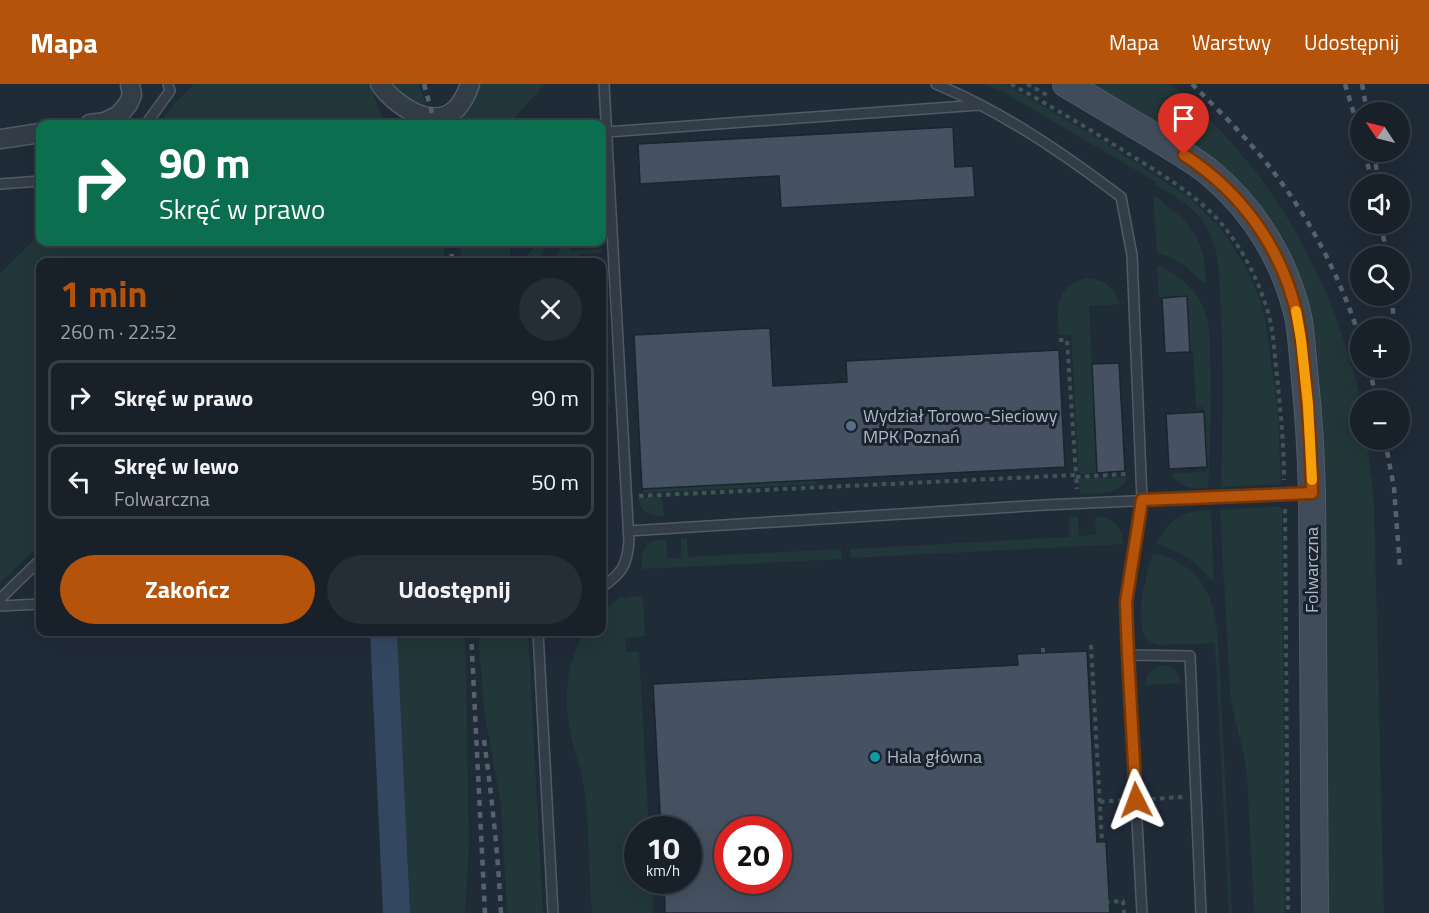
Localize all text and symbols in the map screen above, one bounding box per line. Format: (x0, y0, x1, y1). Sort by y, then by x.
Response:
text: Mapa (30, 21, 98, 64)
text: Mapa (1109, 26, 1159, 58)
text: Warstwy (1192, 26, 1271, 58)
text: Udostępnij (1304, 26, 1399, 58)
pin (1158, 93, 1209, 155)
icon: arrive (1167, 102, 1200, 135)
north arrow (1350, 102, 1410, 162)
map controls (1350, 102, 1410, 450)
text: 90 m (159, 130, 251, 194)
icon: right (60, 144, 138, 222)
button: sound (1350, 174, 1410, 234)
text: Skręć w prawo (159, 188, 325, 229)
button: search (1350, 246, 1410, 306)
text: 1 min (60, 266, 147, 321)
button: close (519, 278, 582, 341)
text: 260 m · 22:52 (60, 316, 177, 347)
button: + (1350, 318, 1410, 378)
icon: right (63, 381, 96, 414)
text: Skręć w prawo (114, 381, 253, 415)
text: 90 m (531, 381, 579, 415)
button: − (1350, 390, 1410, 450)
place label: Wydział Torowo-Sieciowy MPK Poznań (863, 402, 1058, 450)
marker: Wydział Torowo-Sieciowy MPK Poznań (844, 419, 858, 433)
text: Skręć w lewo (114, 449, 239, 483)
icon: left (63, 465, 96, 498)
text: 50 m (531, 465, 579, 499)
text: Folwarczna (114, 483, 210, 514)
street label: Folwarczna (1298, 527, 1325, 613)
button: Zakończ (60, 555, 315, 624)
button: Udostępnij (327, 555, 582, 624)
place label: Hala główna (887, 743, 982, 770)
marker: Hala główna (868, 750, 882, 764)
position arrow (1104, 768, 1168, 832)
speed limit sign: 20 (714, 816, 792, 894)
text: 10 (646, 825, 680, 871)
text: km/h (646, 859, 680, 882)

